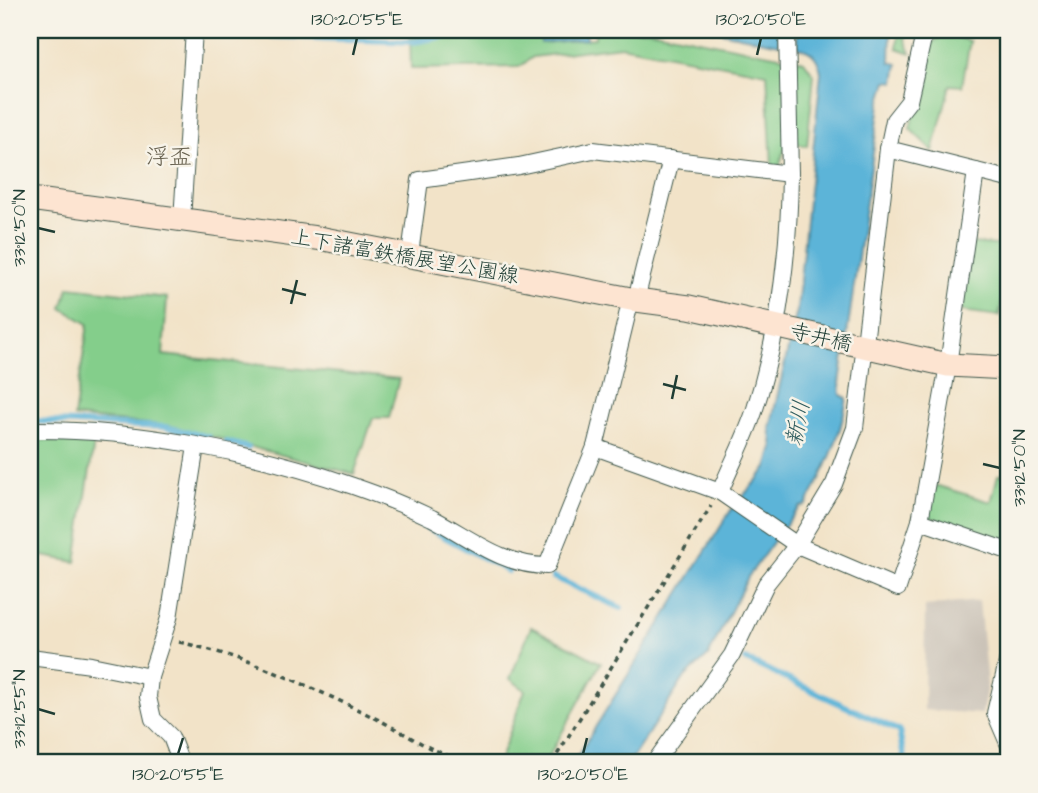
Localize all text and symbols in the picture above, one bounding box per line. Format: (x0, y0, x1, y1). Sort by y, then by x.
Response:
text: 130°20'55"E (311, 7, 403, 32)
text: 130°20'50"E (716, 7, 807, 32)
district label: 浮盃 (146, 141, 192, 173)
text: 33°12'50"N (7, 189, 32, 267)
street label: 上下諸富鉄橋展望公園線 (289, 222, 521, 291)
street label: 寺井橋 (787, 316, 855, 359)
water label: 新川 (778, 398, 818, 449)
text: 33°12'50"N (1007, 429, 1032, 507)
text: 33°12'55"N (7, 670, 32, 748)
text: 130°20'55"E (132, 762, 224, 787)
text: 130°20'50"E (538, 762, 629, 787)

